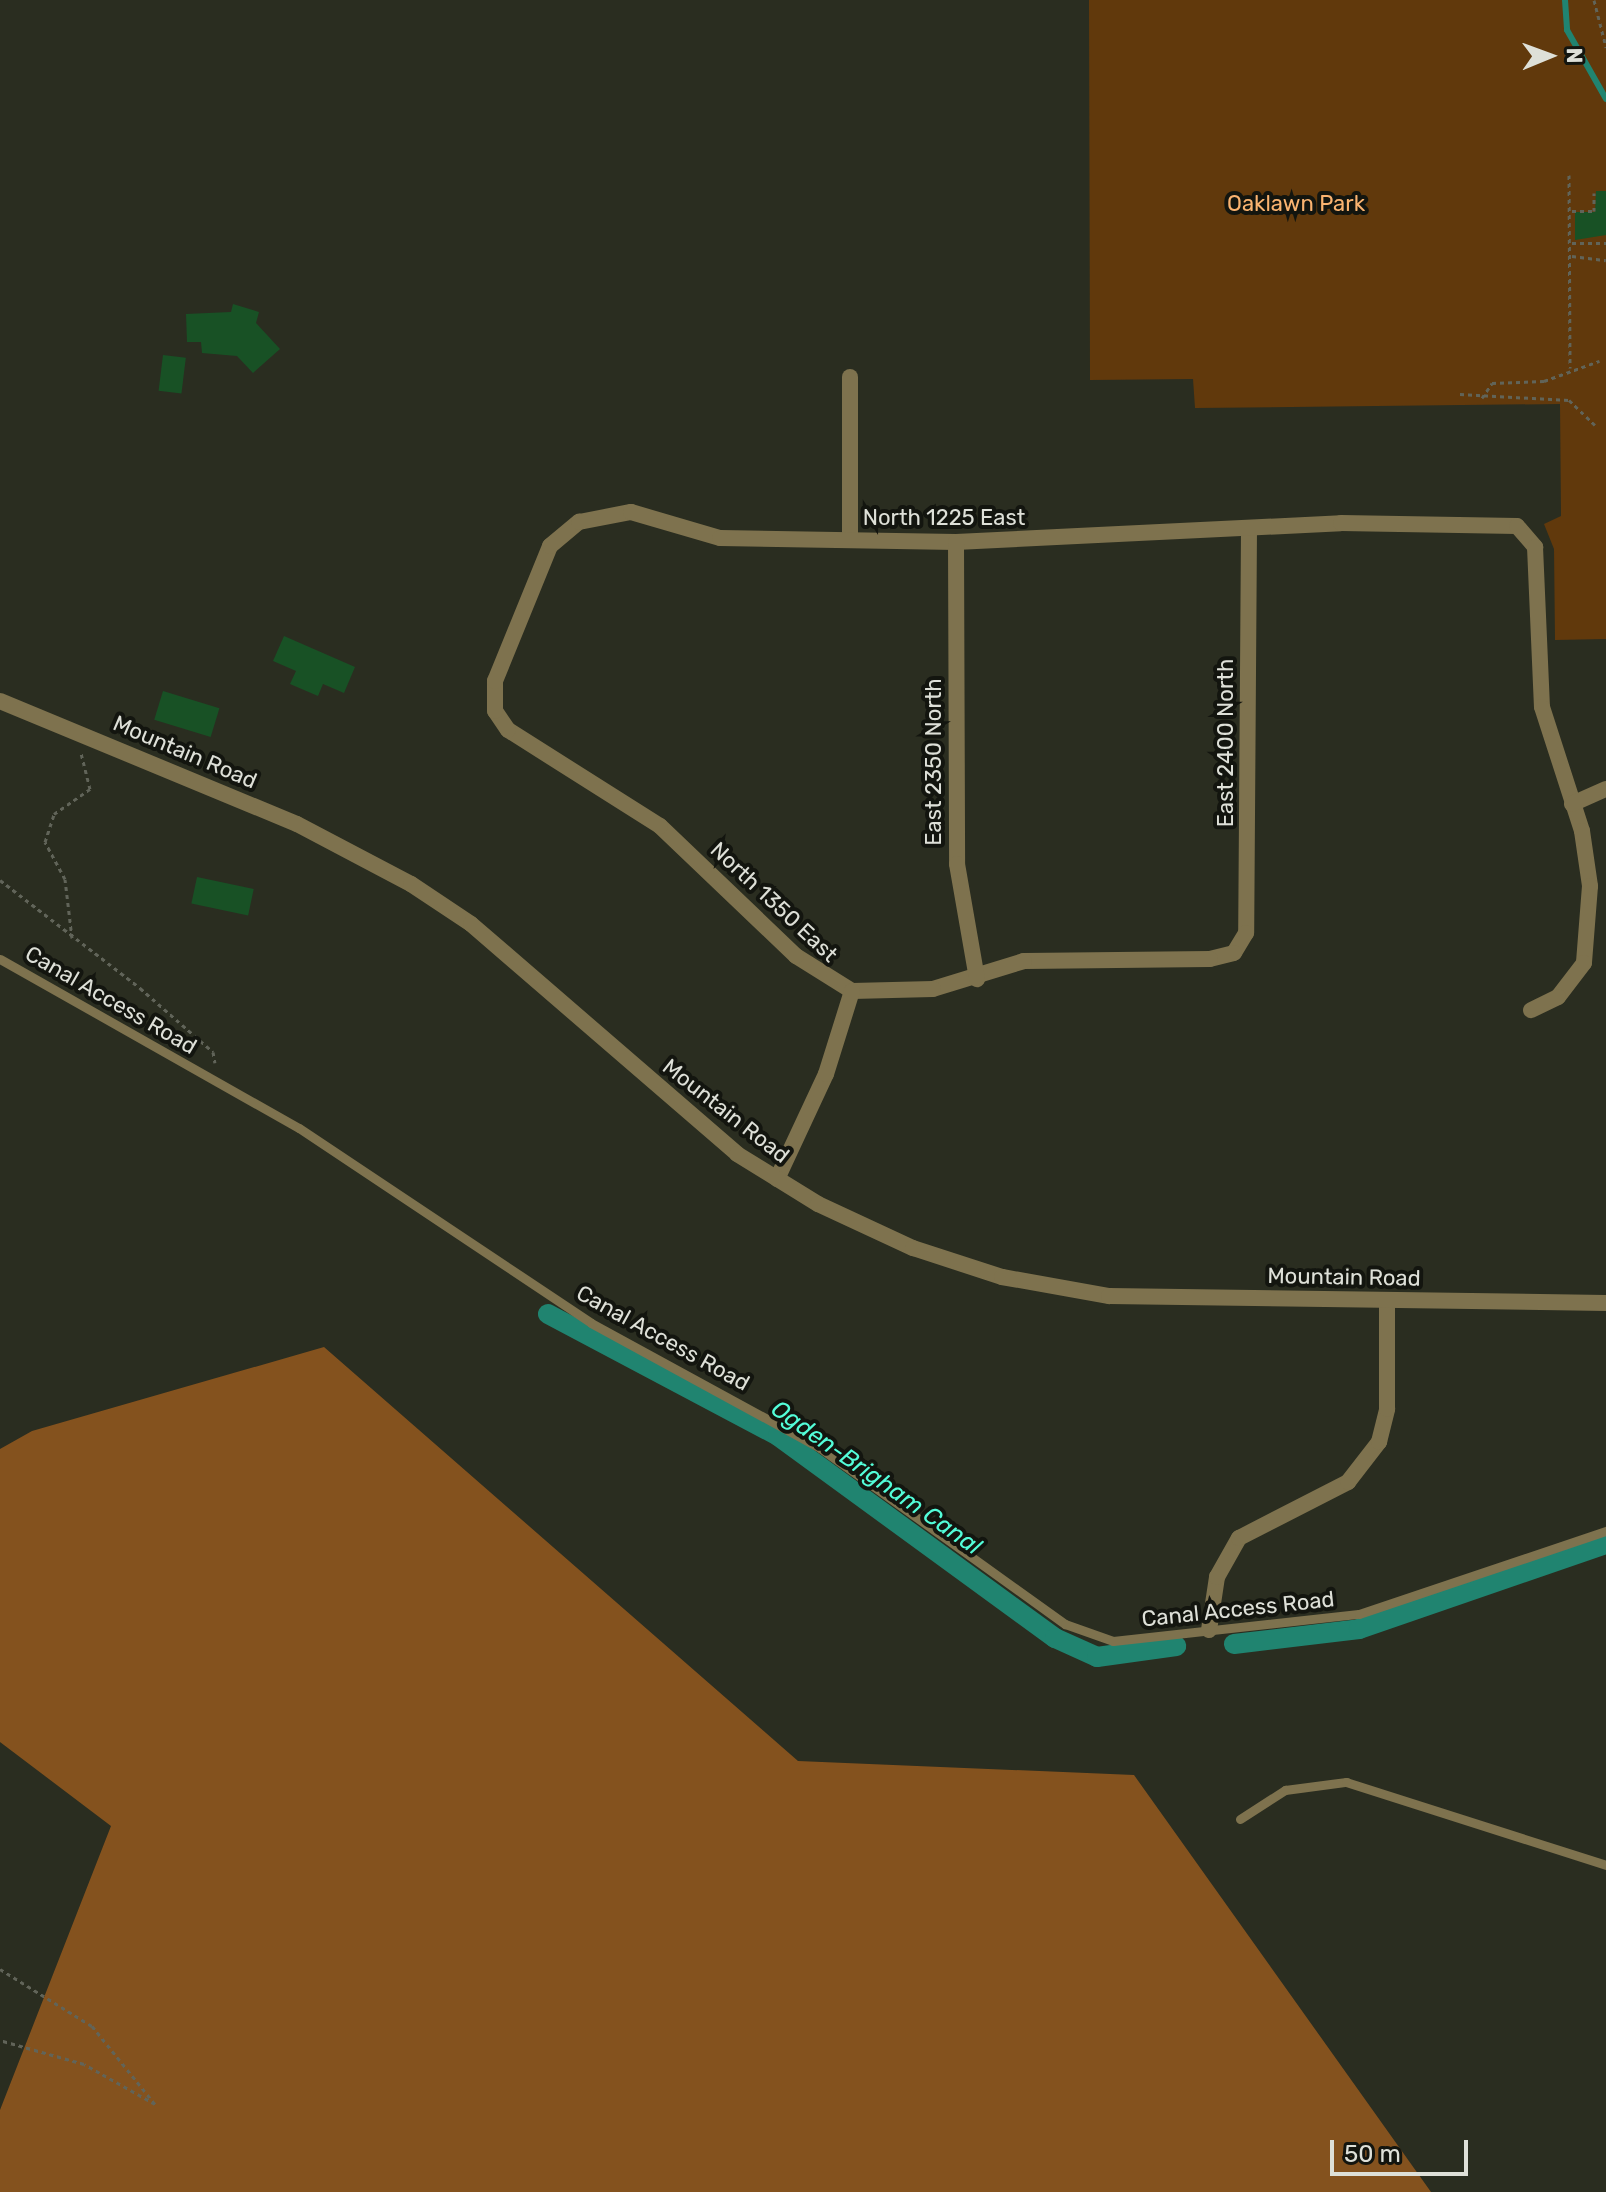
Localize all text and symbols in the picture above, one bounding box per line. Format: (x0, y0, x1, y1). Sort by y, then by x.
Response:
north arrow (1510, 16, 1590, 96)
text: N (1561, 47, 1588, 64)
park label: Oaklawn Park (1227, 191, 1365, 217)
street label: North 1225 East (863, 505, 1025, 531)
street label: East 2400 North (1213, 659, 1239, 827)
street label: East 2350 North (921, 678, 947, 846)
street label: Mountain Road (109, 710, 261, 794)
street label: North 1350 East (705, 836, 843, 968)
street label: Canal Access Road (20, 940, 202, 1060)
street label: Mountain Road (657, 1053, 795, 1169)
street label: Mountain Road (1267, 1262, 1421, 1292)
street label: Canal Access Road (572, 1279, 754, 1397)
water label: Ogden-Brigham Canal (765, 1394, 987, 1562)
street label: Canal Access Road (1140, 1586, 1336, 1632)
scale bar (1334, 2124, 1472, 2174)
text: 50 m (1344, 2140, 1401, 2168)

